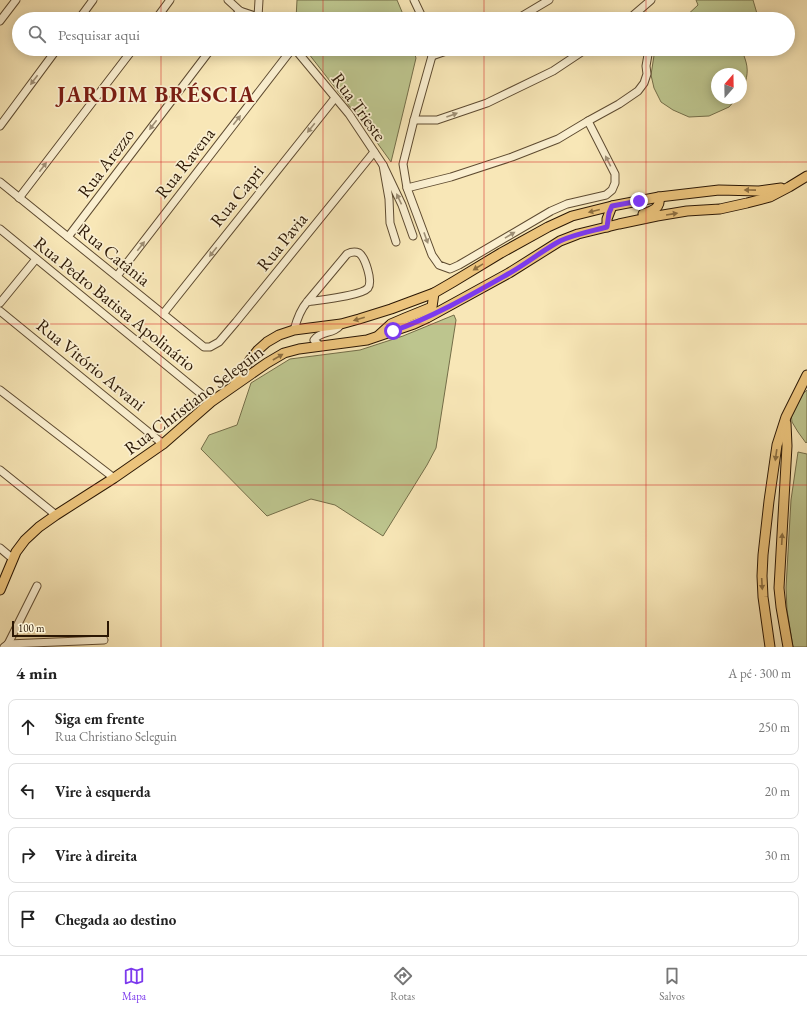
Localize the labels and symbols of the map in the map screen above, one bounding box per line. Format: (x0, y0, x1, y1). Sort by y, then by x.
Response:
street label: Rua Trieste (327, 68, 392, 146)
north arrow (711, 68, 747, 104)
one-way arrow (30, 75, 38, 86)
district label: JARDIM BRÉSCIA (55, 80, 255, 109)
one-way arrow (447, 112, 459, 118)
one-way arrow (233, 115, 241, 126)
one-way arrow (149, 119, 157, 130)
street label: Rua Ravena (150, 122, 220, 203)
street label: Rua Arezzo (72, 123, 139, 202)
one-way arrow (307, 123, 315, 134)
one-way arrow (605, 155, 611, 166)
street label: Rua Capri (205, 160, 269, 231)
one-way arrow (38, 161, 47, 172)
one-way arrow (744, 187, 756, 194)
route end (630, 192, 648, 210)
one-way arrow (396, 194, 402, 205)
street label: Rua Pavia (251, 207, 313, 276)
one-way arrow (588, 208, 600, 214)
one-way arrow (666, 211, 678, 217)
street label: Rua Catânia (73, 218, 156, 291)
street label: Rua Pedro Batista Apolinário (30, 231, 201, 376)
one-way arrow (505, 231, 515, 239)
one-way arrow (423, 233, 429, 245)
one-way arrow (136, 240, 145, 251)
one-way arrow (208, 246, 217, 257)
one-way arrow (472, 264, 484, 271)
street label: Rua Vitório Arvani (32, 314, 151, 416)
one-way arrow (353, 316, 365, 322)
route start (384, 322, 402, 340)
street label: Rua Christiano Seleguin (119, 339, 268, 460)
one-way arrow (272, 353, 284, 360)
one-way arrow (773, 449, 779, 461)
one-way arrow (779, 532, 785, 545)
one-way arrow (759, 578, 766, 590)
scale bar (12, 619, 109, 638)

